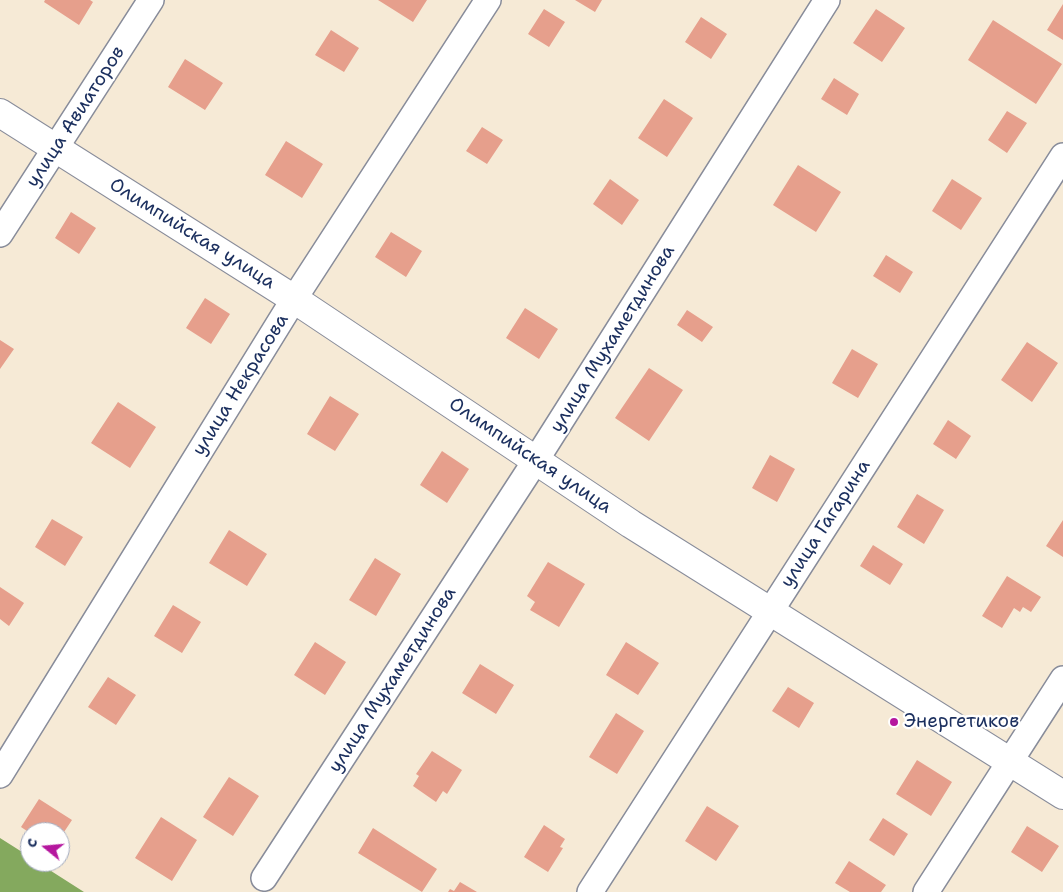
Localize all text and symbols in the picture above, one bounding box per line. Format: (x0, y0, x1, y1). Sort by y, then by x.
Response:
street label: улица Авиаторов (22, 42, 130, 192)
street label: Олимпийская улица (105, 174, 279, 294)
street label: улица Мухаметдинова (546, 241, 680, 437)
street label: улица Некрасова (188, 310, 294, 460)
street label: Олимпийская улица (444, 393, 616, 519)
street label: улица Гагарина (776, 456, 876, 592)
street label: улица Мухаметдинова (324, 583, 462, 777)
place label: Энергетиков (904, 711, 1019, 733)
marker: Энергетиков (888, 716, 900, 728)
north arrow (20, 822, 70, 872)
text: С (22, 836, 41, 850)

